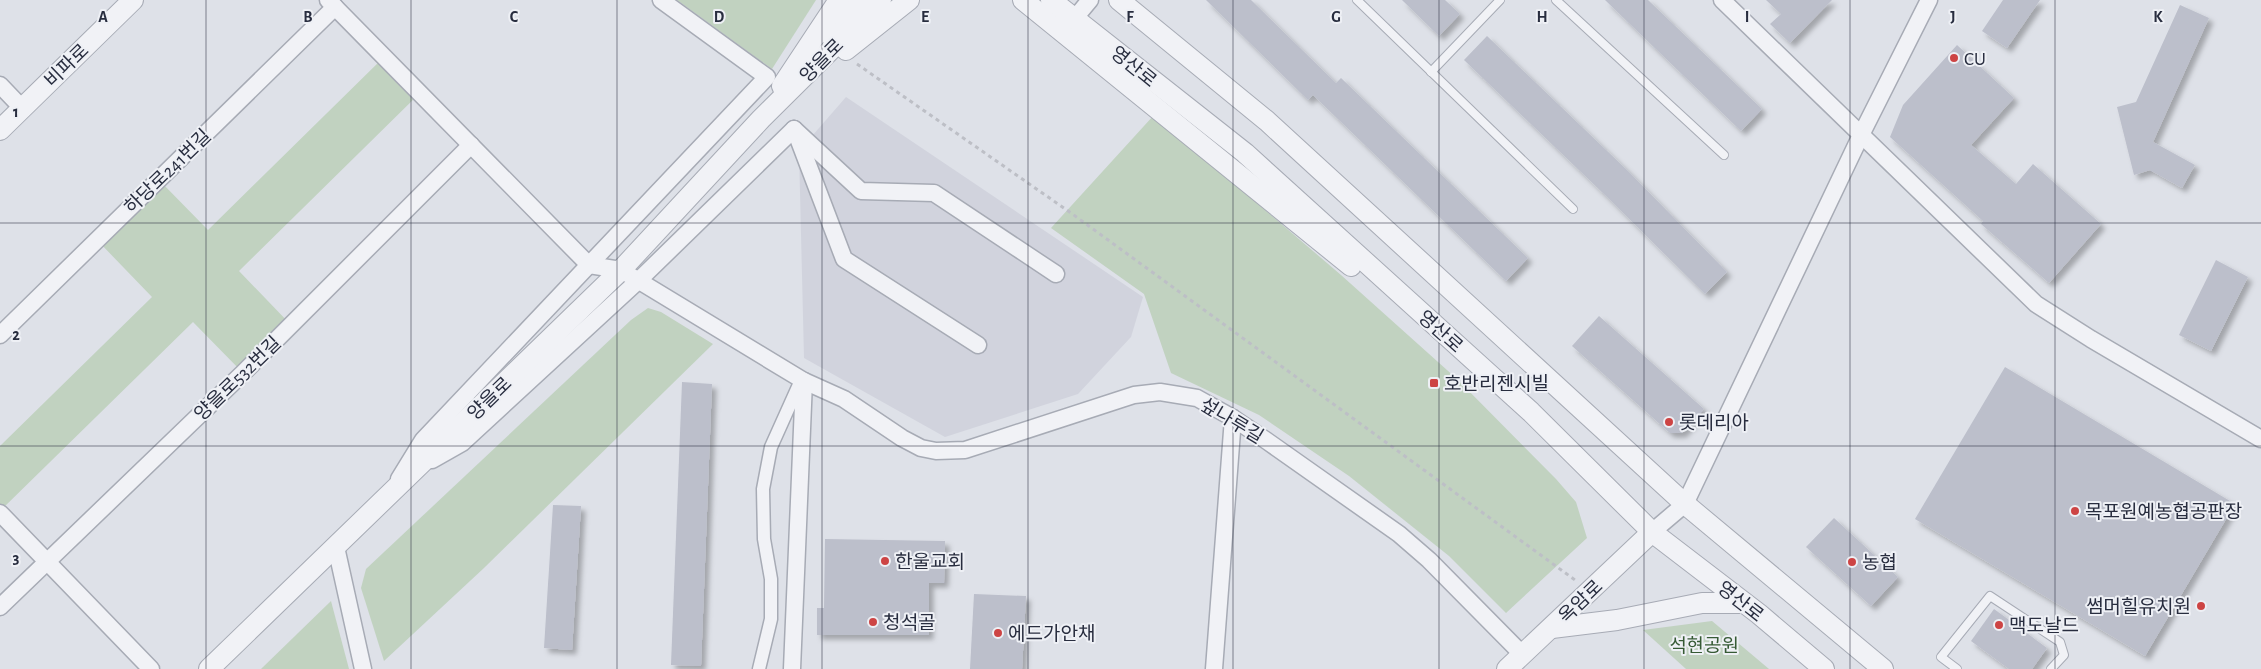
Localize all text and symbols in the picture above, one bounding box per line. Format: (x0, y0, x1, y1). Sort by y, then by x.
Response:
text: A (98, 9, 108, 25)
text: B (303, 9, 313, 25)
text: C (510, 9, 519, 25)
text: D (714, 9, 725, 25)
text: E (921, 9, 929, 25)
text: F (1126, 9, 1134, 25)
text: G (1331, 9, 1341, 25)
text: H (1536, 9, 1548, 25)
text: I (1745, 9, 1749, 25)
text: J (1950, 9, 1956, 25)
text: K (2153, 9, 2163, 25)
street label: 양을로 (796, 35, 847, 86)
street label: 비파로 (41, 40, 93, 91)
street label: 영산로 (1107, 43, 1160, 91)
place label: CU (1964, 50, 1986, 69)
marker: CU (1948, 52, 1960, 64)
text: 1 (13, 104, 19, 120)
street label: 하당로241번길 (121, 126, 215, 218)
street label: 영산로 (1414, 307, 1467, 357)
text: 2 (12, 327, 20, 343)
street label: 양을로532번길 (191, 333, 285, 425)
street label: 양을로 (464, 373, 516, 424)
place label: 호반리젠시빌 (1444, 374, 1549, 394)
marker: 호반리젠시빌 (1428, 377, 1440, 389)
street label: 섶나루길 (1196, 394, 1267, 447)
place label: 롯데리아 (1679, 413, 1749, 433)
marker: 롯데리아 (1663, 416, 1675, 428)
place label: 목포원예농협공판장 (2085, 502, 2242, 522)
marker: 목포원예농협공판장 (2069, 505, 2081, 517)
text: 3 (13, 550, 20, 566)
place label: 한울교회 (895, 552, 965, 572)
place label: 농협 (1862, 553, 1897, 573)
marker: 한울교회 (879, 555, 891, 567)
marker: 농협 (1846, 556, 1858, 568)
street label: 옥암로 (1555, 576, 1607, 627)
street label: 영산로 (1714, 578, 1767, 626)
place label: 썸머힐유치원 (2086, 597, 2191, 617)
marker: 썸머힐유치원 (2195, 600, 2207, 612)
place label: 청석골 (883, 613, 935, 633)
marker: 청석골 (867, 616, 879, 628)
place label: 맥도날드 (2009, 616, 2079, 636)
marker: 맥도날드 (1993, 619, 2005, 631)
place label: 에드가안채 (1008, 624, 1095, 644)
marker: 에드가안채 (992, 627, 1004, 639)
park label: 석현공원 (1669, 636, 1739, 656)

